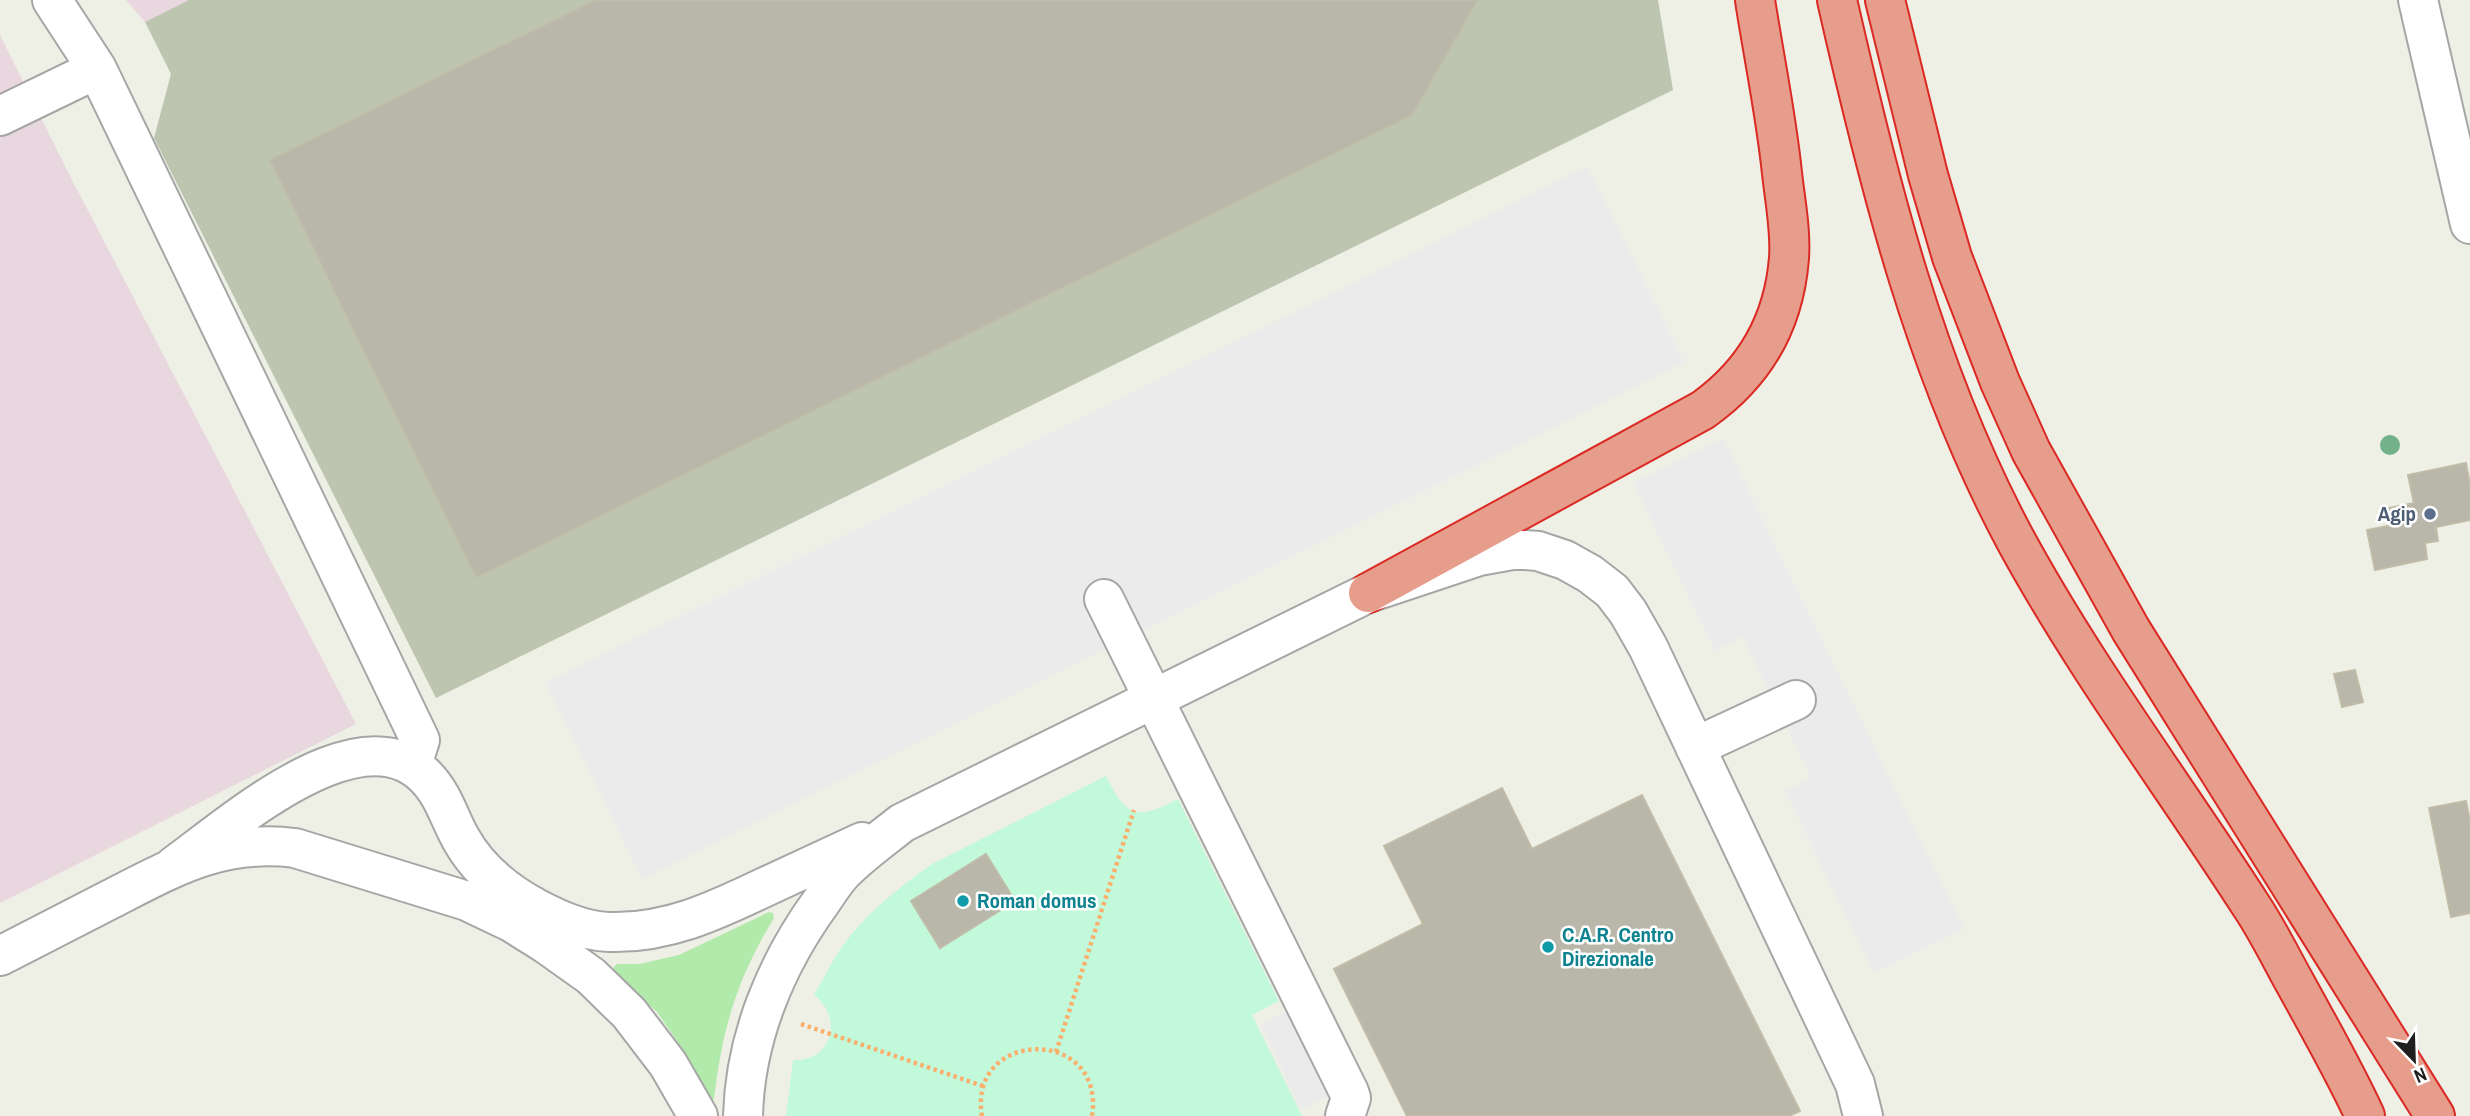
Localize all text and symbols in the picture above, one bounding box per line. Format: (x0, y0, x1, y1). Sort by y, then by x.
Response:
place label: Agip (2378, 499, 2416, 528)
marker: Agip (2422, 506, 2438, 522)
place label: Roman domus (977, 886, 1097, 915)
marker: Roman domus (955, 893, 971, 909)
place label: C.A.R. Centro Direzionale (1562, 920, 1674, 973)
marker: C.A.R. Centro Direzionale (1540, 939, 1556, 955)
north arrow (2379, 1025, 2449, 1095)
text: N (2410, 1061, 2431, 1090)

